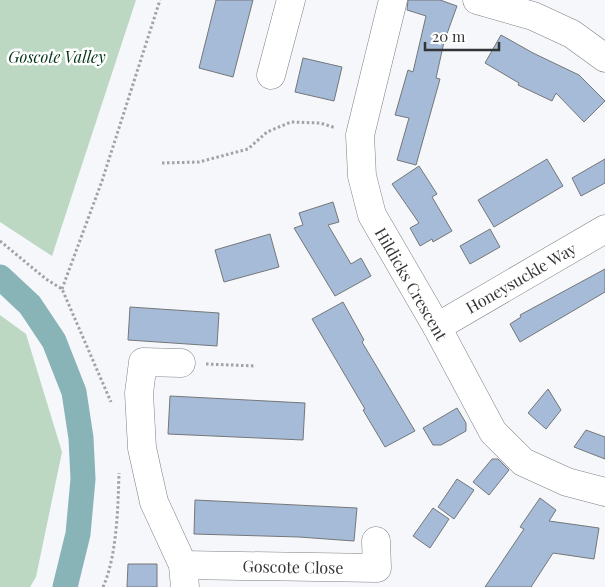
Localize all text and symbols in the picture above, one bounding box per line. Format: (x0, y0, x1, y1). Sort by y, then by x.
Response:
scale bar (425, 20, 499, 52)
text: 20 m (432, 26, 466, 46)
park label: Goscote Valley (8, 46, 106, 67)
street label: Hildicks Crescent (371, 223, 452, 344)
street label: Honeysuckle Way (462, 237, 580, 318)
street label: Goscote Close (242, 555, 344, 578)

